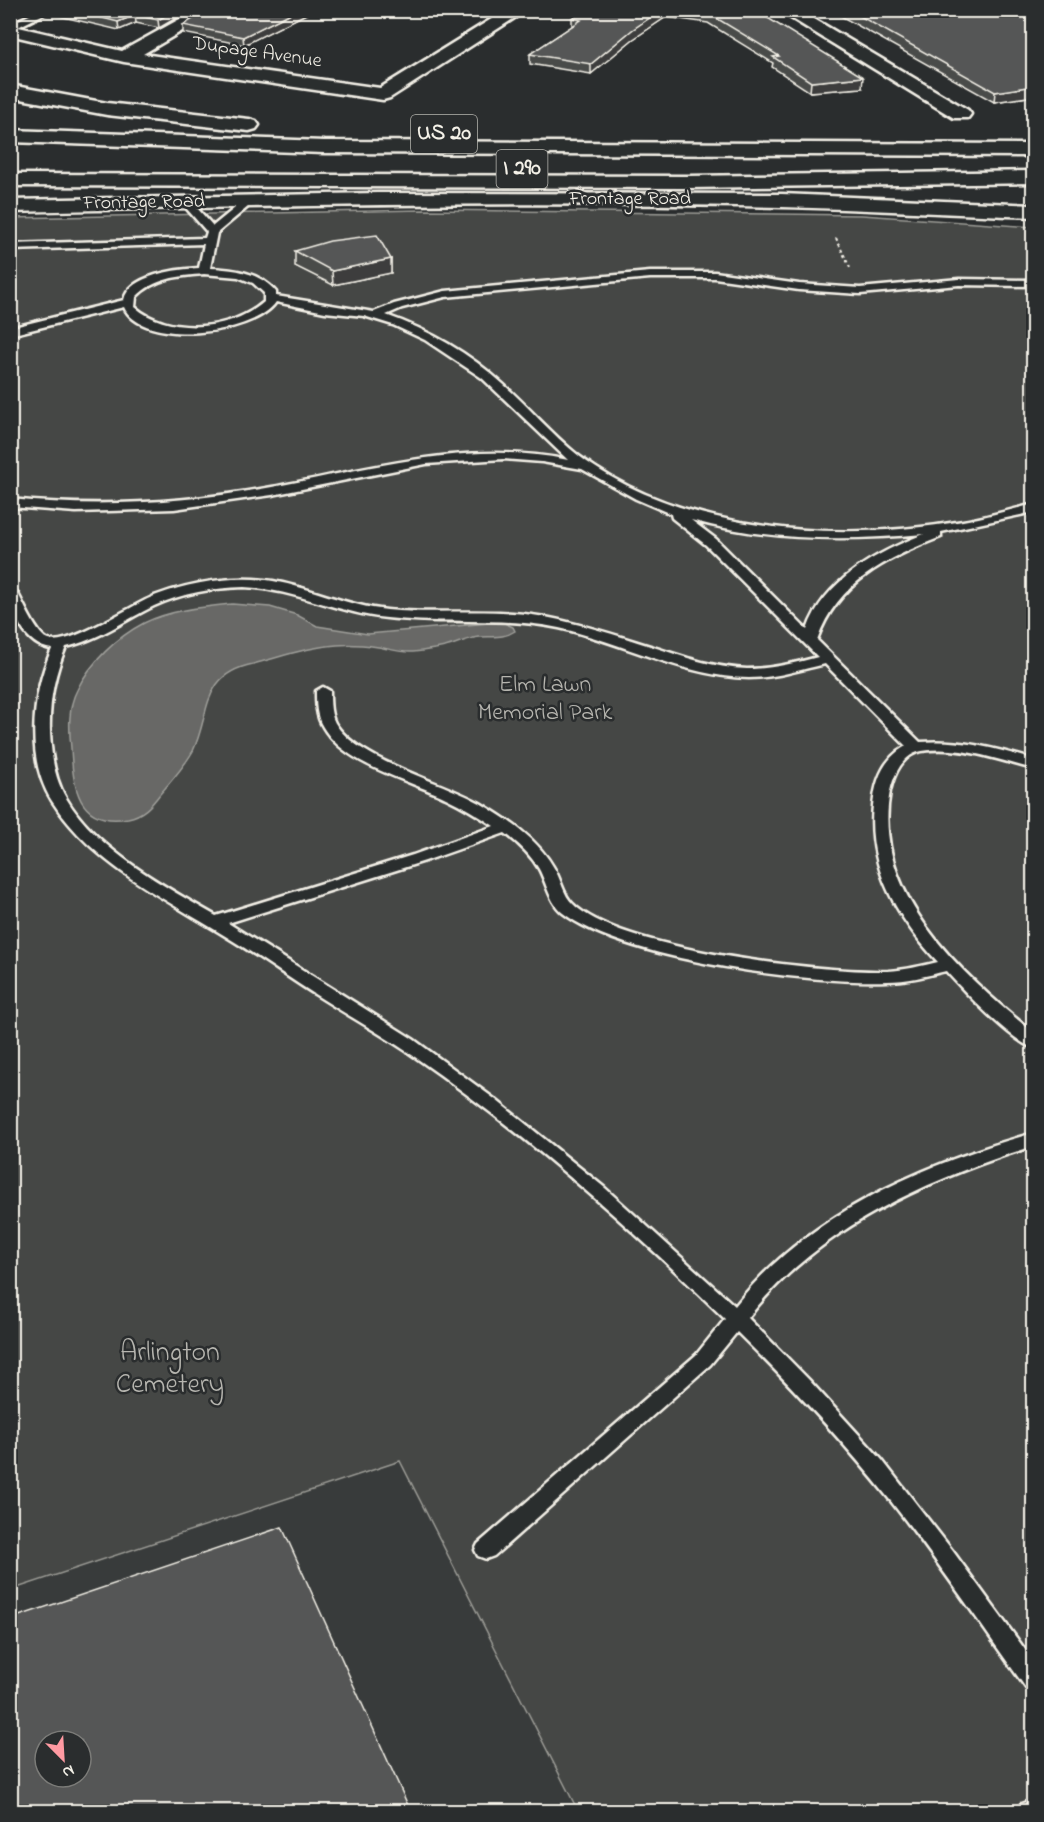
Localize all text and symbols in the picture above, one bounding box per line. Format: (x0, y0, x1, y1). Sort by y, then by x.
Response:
street label: Dupage Avenue (189, 29, 324, 77)
road number: US 20 (411, 115, 477, 153)
road number: I 290 (496, 150, 548, 188)
street label: Frontage Road (568, 185, 691, 215)
street label: Frontage Road (82, 187, 205, 220)
park label: Elm Lawn Memorial Park (478, 668, 613, 731)
park label: Arlington Cemetery (116, 1333, 224, 1406)
north arrow (33, 1729, 93, 1789)
text: N (58, 1758, 78, 1784)

